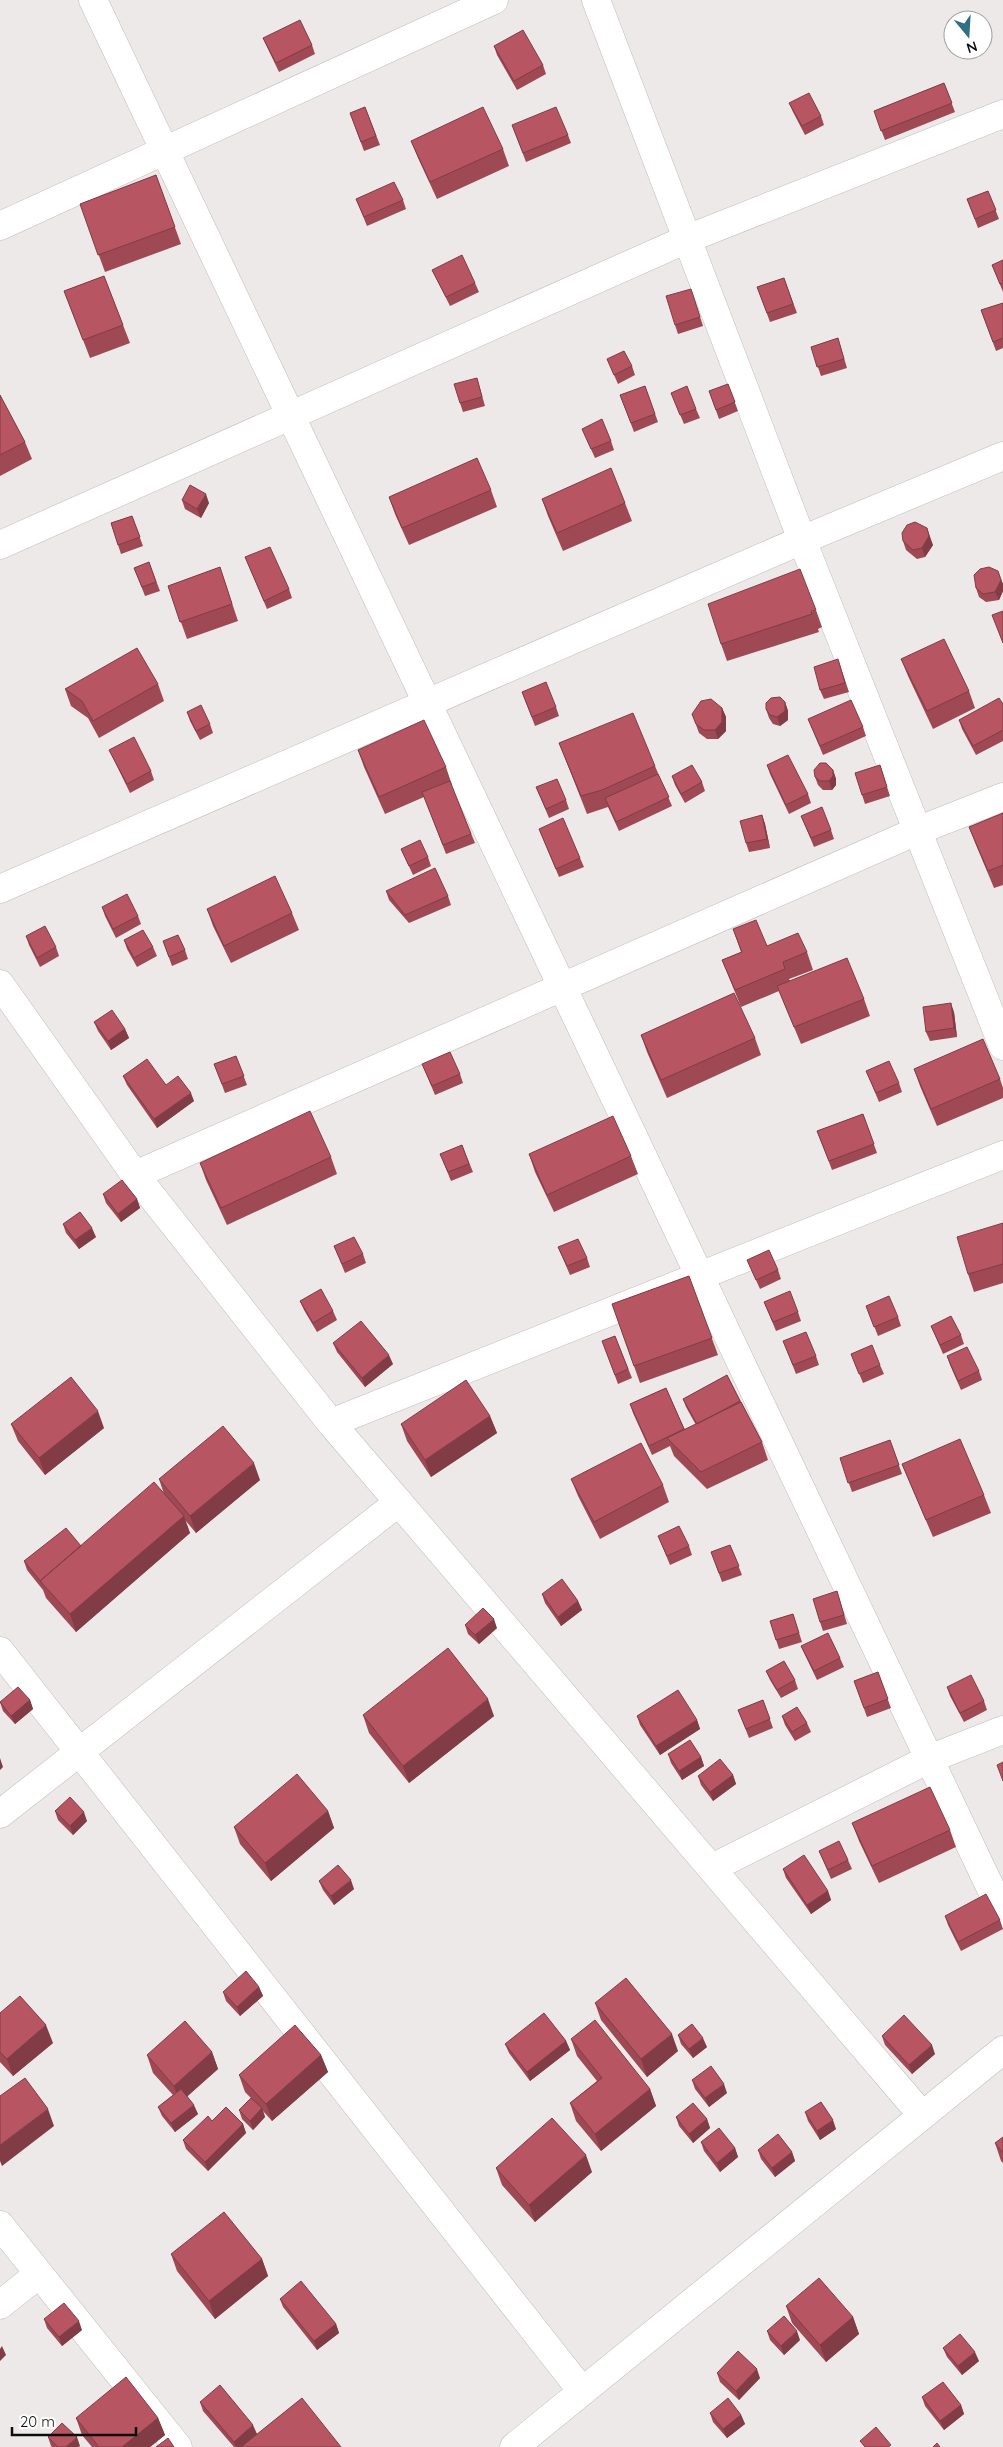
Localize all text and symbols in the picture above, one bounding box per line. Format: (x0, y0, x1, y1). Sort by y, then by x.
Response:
north arrow (943, 10, 993, 60)
text: N (964, 37, 980, 58)
scale bar (12, 2404, 136, 2436)
text: 20 m (20, 2412, 55, 2431)

